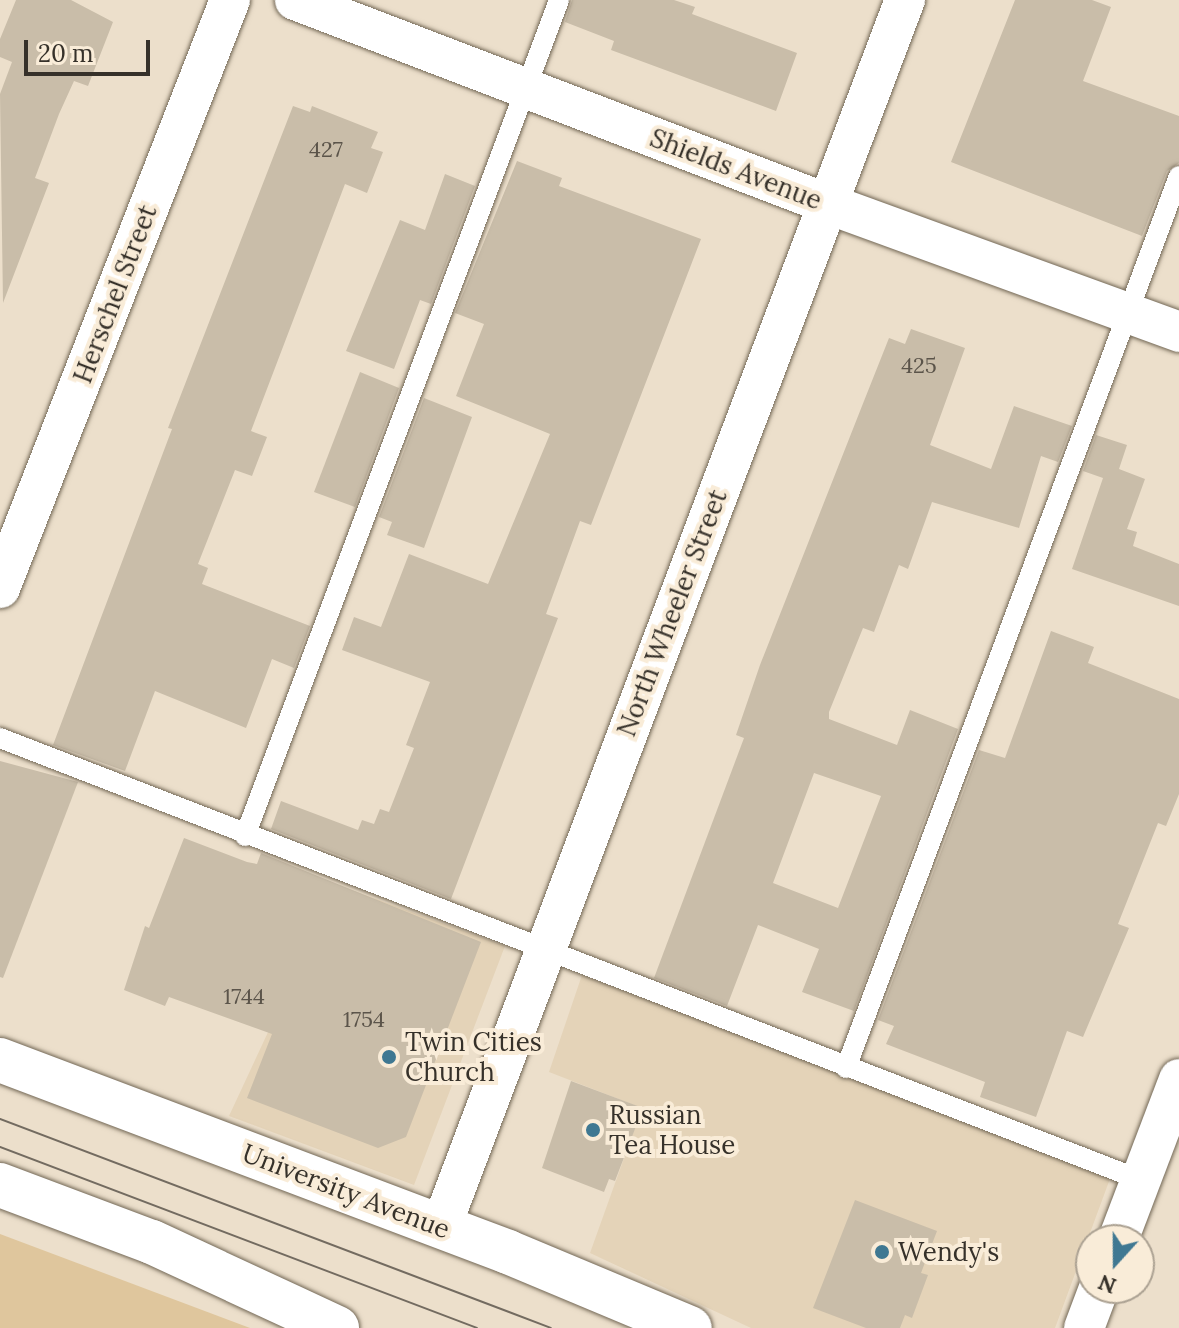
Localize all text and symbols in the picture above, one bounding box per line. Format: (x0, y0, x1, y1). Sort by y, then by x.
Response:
scale bar (28, 24, 154, 74)
text: 20 m (38, 38, 94, 69)
street label: Shields Avenue (646, 122, 826, 216)
house number: 427 (309, 137, 343, 163)
street label: Herschel Street (67, 201, 163, 387)
house number: 425 (901, 353, 937, 379)
street label: North Wheeler Street (611, 485, 733, 741)
house number: 1744 (223, 984, 265, 1010)
house number: 1754 (343, 1007, 385, 1033)
place label: Twin Cities Church (405, 1026, 542, 1088)
marker: Twin Cities Church (380, 1048, 398, 1066)
place label: Russian Tea House (609, 1099, 735, 1160)
marker: Russian Tea House (584, 1121, 602, 1139)
street label: University Avenue (238, 1137, 454, 1245)
north arrow (1075, 1224, 1155, 1304)
place label: Wendy's (898, 1236, 999, 1268)
marker: Wendy's (873, 1243, 891, 1261)
text: N (1094, 1268, 1120, 1301)

